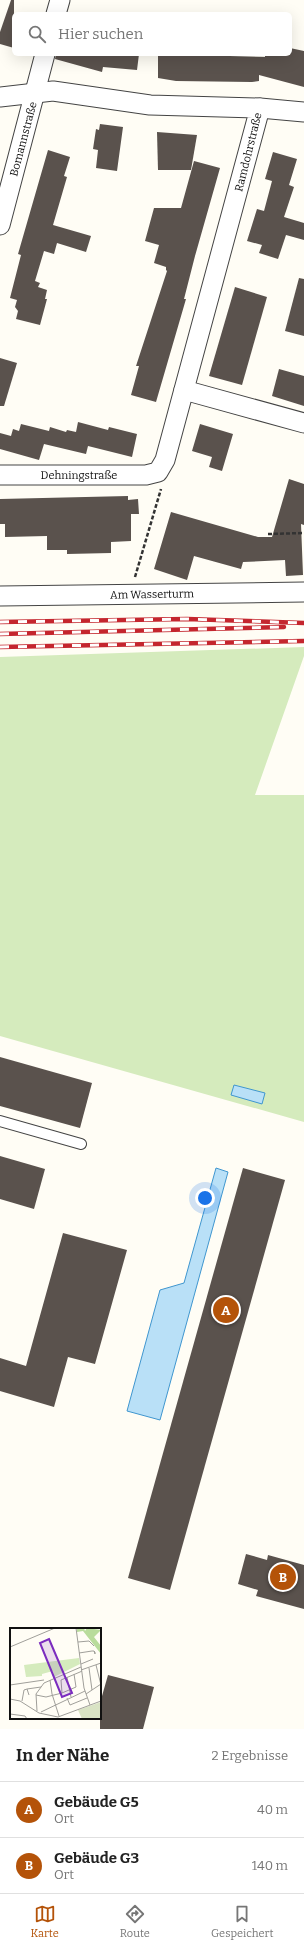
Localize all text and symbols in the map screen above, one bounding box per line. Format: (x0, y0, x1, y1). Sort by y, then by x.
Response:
search box (12, 12, 292, 56)
icon: search (26, 23, 48, 45)
text: Hier suchen (58, 25, 143, 43)
street label: Bomannstraße (7, 100, 40, 178)
street label: Ramdohrstraße (232, 111, 265, 193)
street label: Dehningstraße (41, 469, 117, 482)
street label: Am Wasserturm (110, 587, 195, 602)
your location (195, 1188, 215, 1208)
pin: A (213, 1295, 239, 1325)
pin: B (270, 1562, 296, 1592)
inset map (10, 1628, 101, 1719)
text: In der Nähe (16, 1745, 109, 1766)
text: 2 Ergebnisse (212, 1748, 288, 1763)
text: Gebäude G5 (54, 1793, 139, 1811)
text: A (24, 1802, 34, 1817)
text: 40 m (257, 1802, 288, 1817)
text: Ort (54, 1811, 74, 1826)
text: Gebäude G3 (54, 1849, 139, 1867)
text: B (25, 1858, 33, 1873)
text: 140 m (252, 1858, 288, 1873)
text: Ort (54, 1867, 74, 1882)
tab: Karte (31, 1903, 59, 1940)
tab: Route (120, 1903, 150, 1940)
tab: Gespeichert (211, 1903, 273, 1940)

